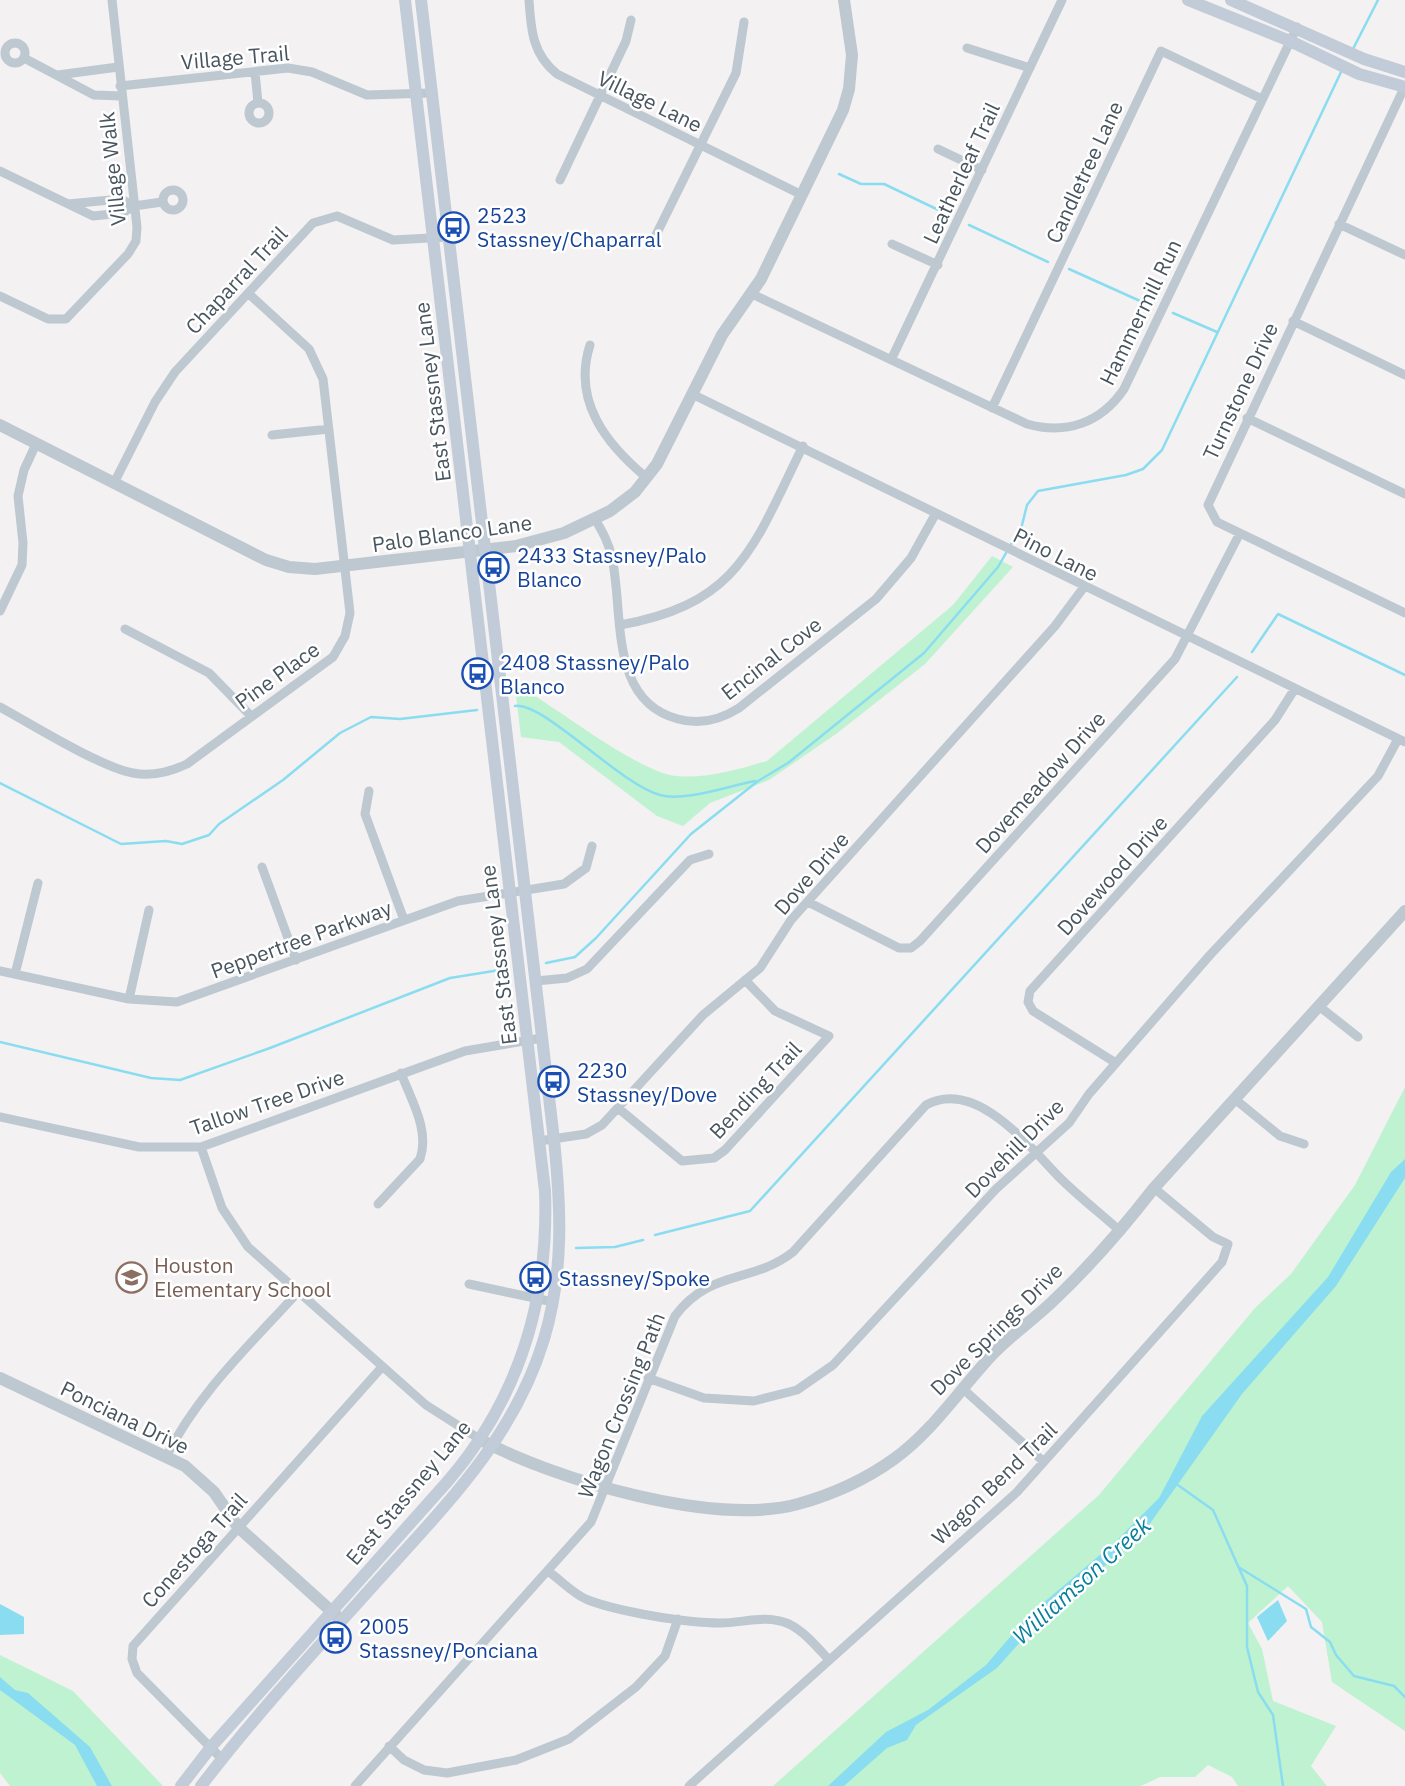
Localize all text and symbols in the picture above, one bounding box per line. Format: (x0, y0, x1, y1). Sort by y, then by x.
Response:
street label: Village Trail (180, 38, 291, 76)
street label: Village Lane (593, 64, 707, 138)
street label: Candletree Lane (1039, 96, 1129, 248)
street label: Leatherleaf Trail (916, 98, 1006, 248)
street label: Village Walk (92, 111, 132, 227)
place label: 2523 Stassney/Chaparral (477, 201, 662, 253)
bus stop icon: 2523 Stassney/Chaparral (437, 210, 471, 244)
street label: Chaparral Trail (179, 220, 293, 340)
street label: Hammermill Run (1093, 234, 1187, 390)
street label: East Stassney Lane (407, 300, 457, 484)
street label: Turnstone Drive (1196, 318, 1284, 464)
street label: Palo Blanco Lane (370, 508, 534, 558)
street label: Pino Lane (1009, 521, 1103, 587)
place label: 2433 Stassney/Palo Blanco (517, 541, 706, 593)
bus stop icon: 2433 Stassney/Palo Blanco (477, 550, 511, 584)
street label: Encinal Cove (715, 610, 827, 706)
street label: Pine Place (229, 635, 325, 715)
place label: 2408 Stassney/Palo Blanco (500, 648, 689, 700)
bus stop icon: 2408 Stassney/Palo Blanco (460, 657, 494, 691)
street label: Dovemeadow Drive (969, 705, 1111, 859)
street label: Dovewood Drive (1051, 809, 1173, 941)
street label: Dove Drive (767, 826, 855, 920)
street label: East Stassney Lane (473, 863, 523, 1047)
street label: Peppertree Parkway (207, 893, 396, 985)
street label: Bending Trail (703, 1035, 808, 1145)
place label: 2230 Stassney/Dove (577, 1056, 717, 1108)
street label: Tallow Tree Drive (186, 1063, 348, 1141)
bus stop icon: 2230 Stassney/Dove (537, 1065, 571, 1099)
street label: Dovehill Drive (958, 1092, 1070, 1204)
place label: Houston Elementary School (154, 1251, 331, 1303)
street label: Dove Springs Drive (924, 1257, 1068, 1401)
school or university icon: Houston Elementary School (114, 1260, 148, 1294)
bus stop icon: Stassney/Spoke (519, 1261, 553, 1295)
place label: Stassney/Spoke (559, 1264, 710, 1292)
street label: Wagon Crossing Path (571, 1308, 671, 1502)
street label: Ponciana Drive (56, 1374, 194, 1460)
street label: East Stassney Lane (339, 1414, 477, 1570)
street label: Wagon Bend Trail (925, 1416, 1063, 1550)
street label: Conestoga Trail (135, 1486, 253, 1613)
water label: Williamson Creek (1005, 1509, 1157, 1650)
place label: 2005 Stassney/Ponciana (359, 1612, 538, 1664)
bus stop icon: 2005 Stassney/Ponciana (319, 1621, 353, 1655)

